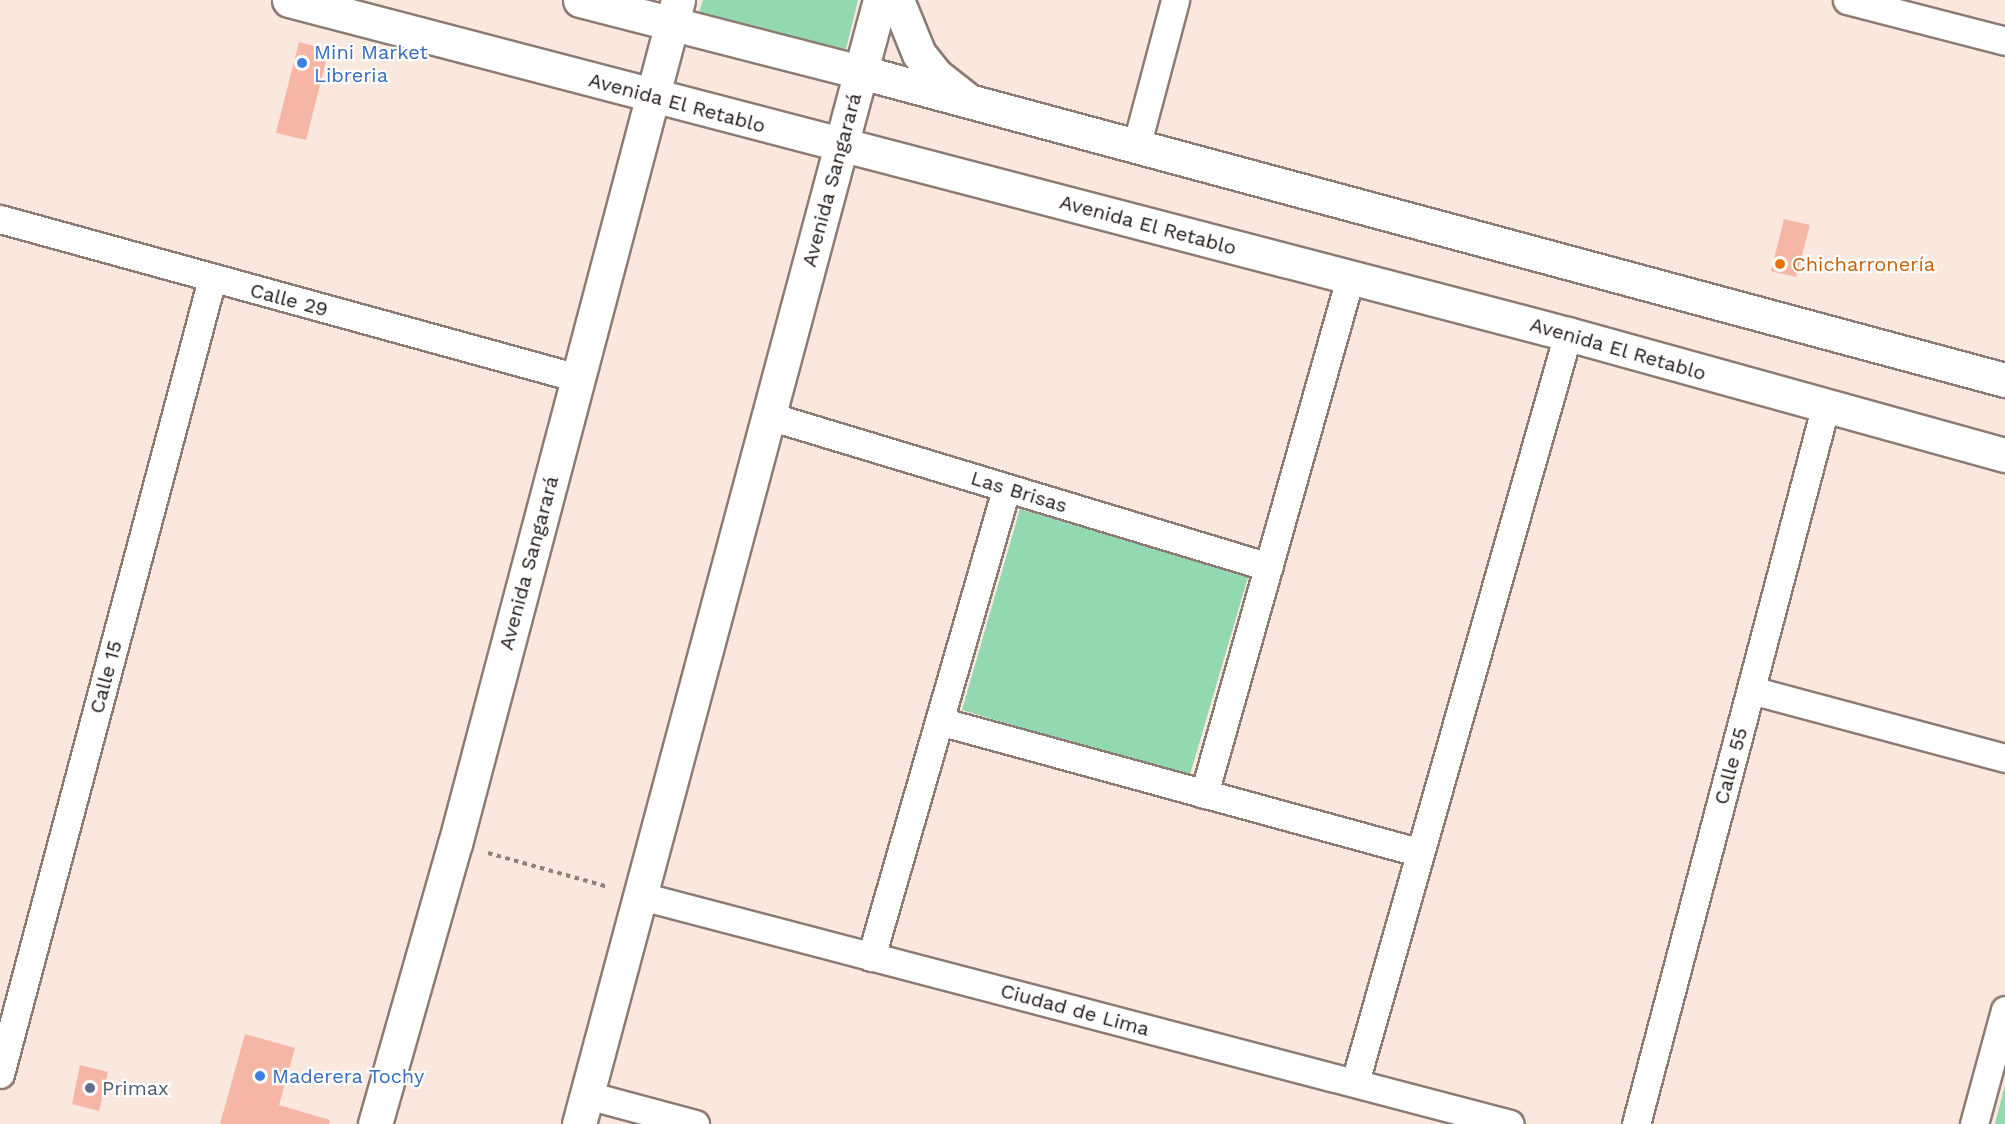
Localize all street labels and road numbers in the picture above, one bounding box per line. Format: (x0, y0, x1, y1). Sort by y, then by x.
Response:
street label: Avenida El Retablo (585, 68, 769, 138)
street label: Avenida Sangarará (797, 90, 867, 270)
street label: Avenida El Retablo (1056, 190, 1240, 260)
street label: Calle 29 (247, 278, 331, 322)
street label: Avenida El Retablo (1527, 312, 1709, 386)
street label: Las Brisas (968, 466, 1070, 518)
street label: Avenida Sangarará (494, 473, 564, 653)
street label: Calle 15 (85, 638, 127, 716)
street label: Calle 55 (1709, 725, 1753, 807)
street label: Ciudad de Lima (998, 979, 1152, 1041)

